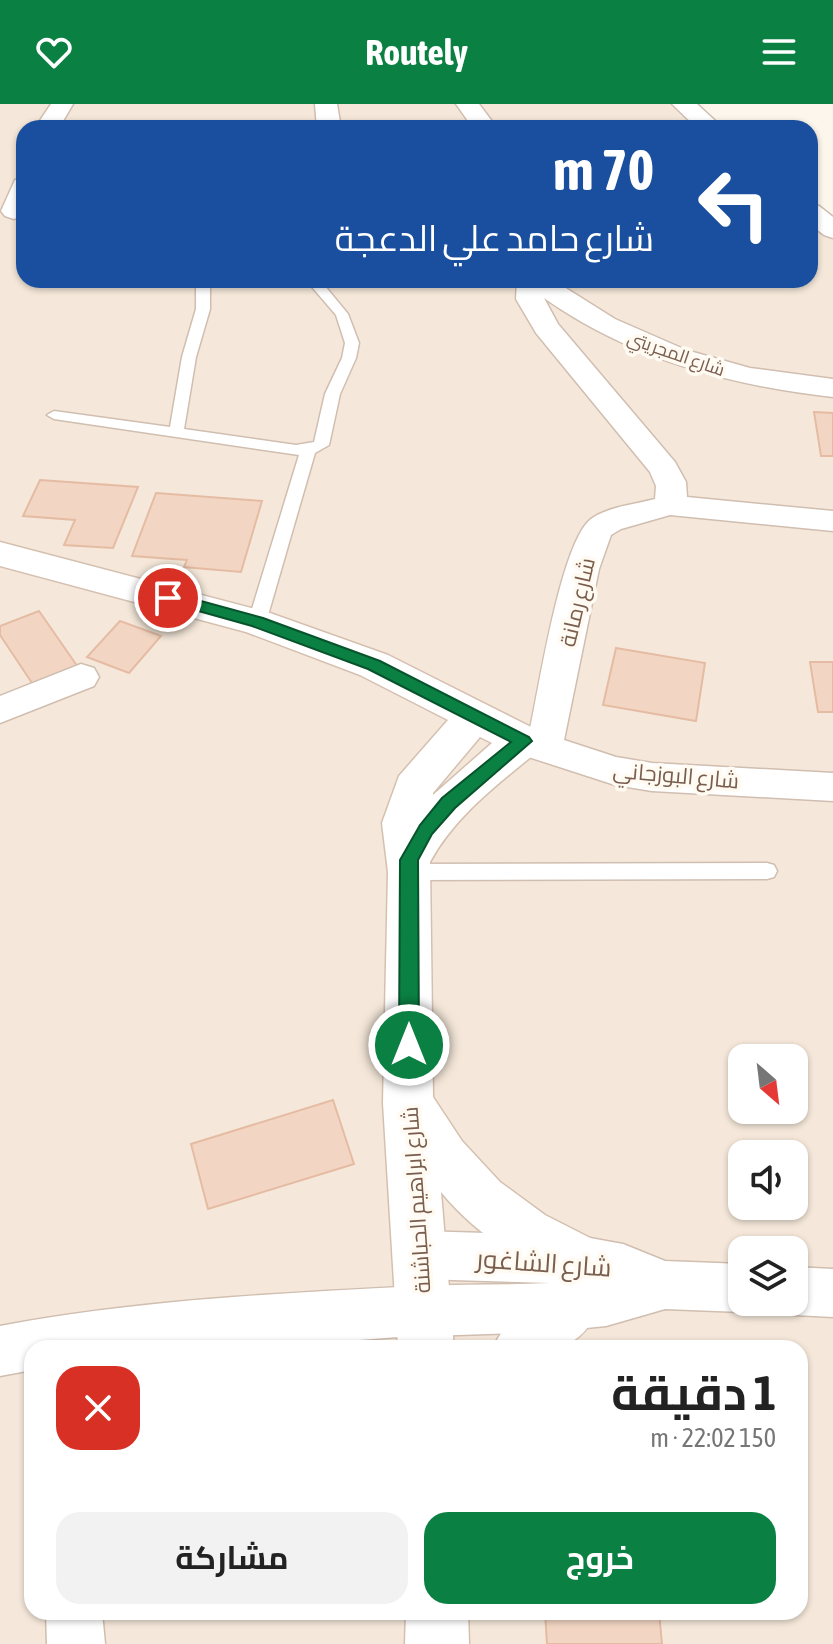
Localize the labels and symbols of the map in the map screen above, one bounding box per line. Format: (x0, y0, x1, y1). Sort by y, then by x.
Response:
street label: شارع المجريتي (623, 327, 728, 384)
street label: شارع رمانة (554, 555, 602, 650)
pin (134, 564, 202, 632)
street label: شارع البوزجاني (611, 757, 740, 797)
position arrow (367, 1003, 451, 1087)
north arrow (728, 1044, 808, 1124)
street label: شارع ابراهيم الحباشنة (397, 1106, 438, 1294)
street label: شارع الشاغور (473, 1243, 613, 1285)

